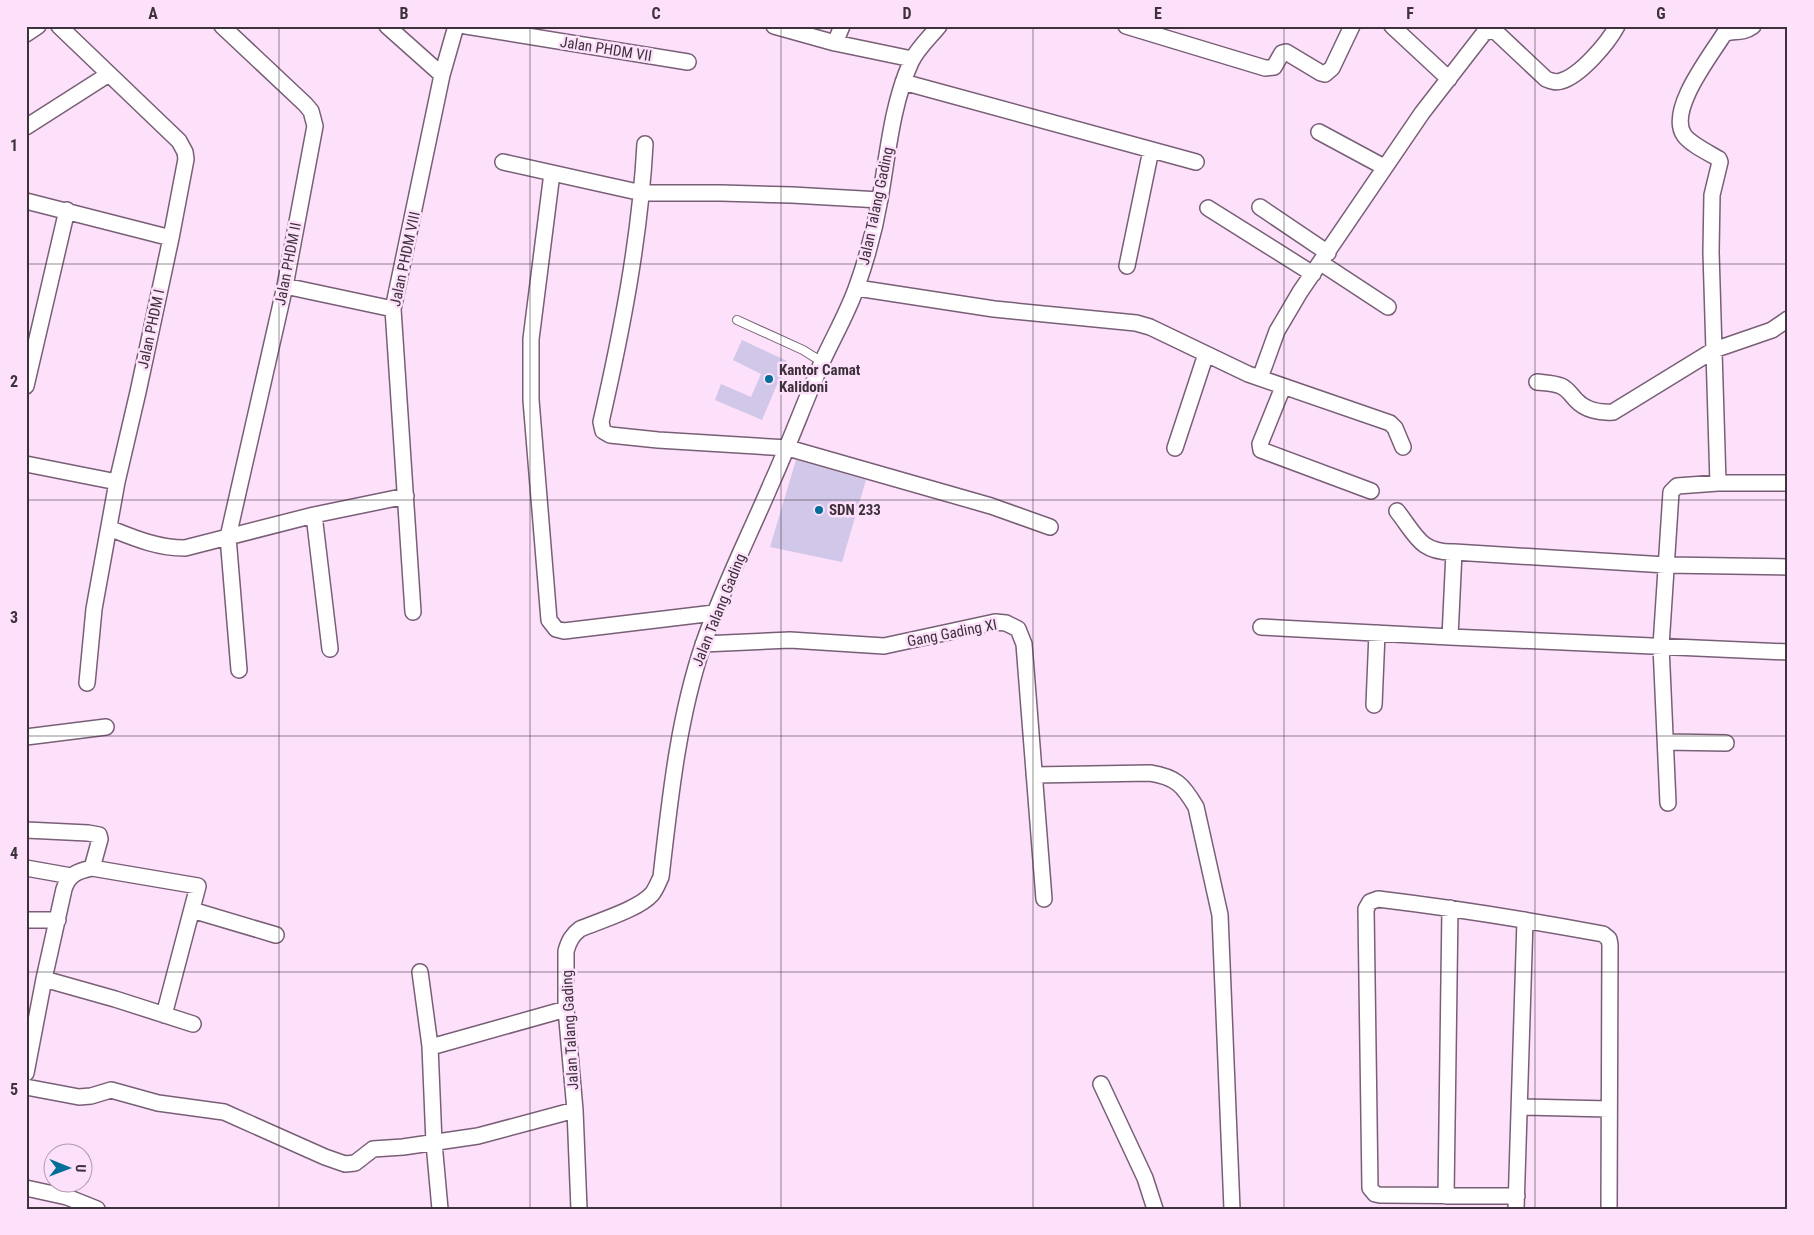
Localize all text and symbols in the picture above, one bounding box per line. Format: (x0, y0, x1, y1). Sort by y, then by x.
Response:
text: A (148, 4, 158, 23)
text: B (400, 4, 409, 23)
text: C (651, 4, 661, 23)
text: D (902, 4, 912, 23)
text: E (1154, 4, 1162, 23)
text: F (1406, 4, 1414, 23)
text: G (1656, 4, 1666, 23)
street label: Jalan PHDM VII (559, 33, 653, 65)
text: 1 (10, 136, 18, 155)
street label: Jalan Talang Gading (855, 145, 897, 267)
street label: Jalan PHDM VIII (386, 210, 424, 308)
street label: Jalan PHDM II (271, 221, 305, 307)
street label: Jalan PHDM I (134, 288, 168, 370)
place label: Kantor Camat Kalidoni (779, 361, 861, 396)
text: 2 (10, 372, 18, 391)
marker: Kantor Camat Kalidoni (763, 373, 775, 385)
place label: SDN 233 (829, 501, 881, 519)
marker: SDN 233 (813, 504, 825, 516)
street label: Jalan Talang Gading (688, 551, 750, 669)
text: 3 (10, 608, 18, 627)
street label: Gang Gading XI (906, 615, 998, 651)
text: 4 (10, 844, 18, 863)
street label: Jalan Talang Gading (558, 970, 582, 1090)
text: 5 (10, 1080, 18, 1099)
north arrow (42, 1142, 92, 1192)
text: U (73, 1164, 89, 1172)

